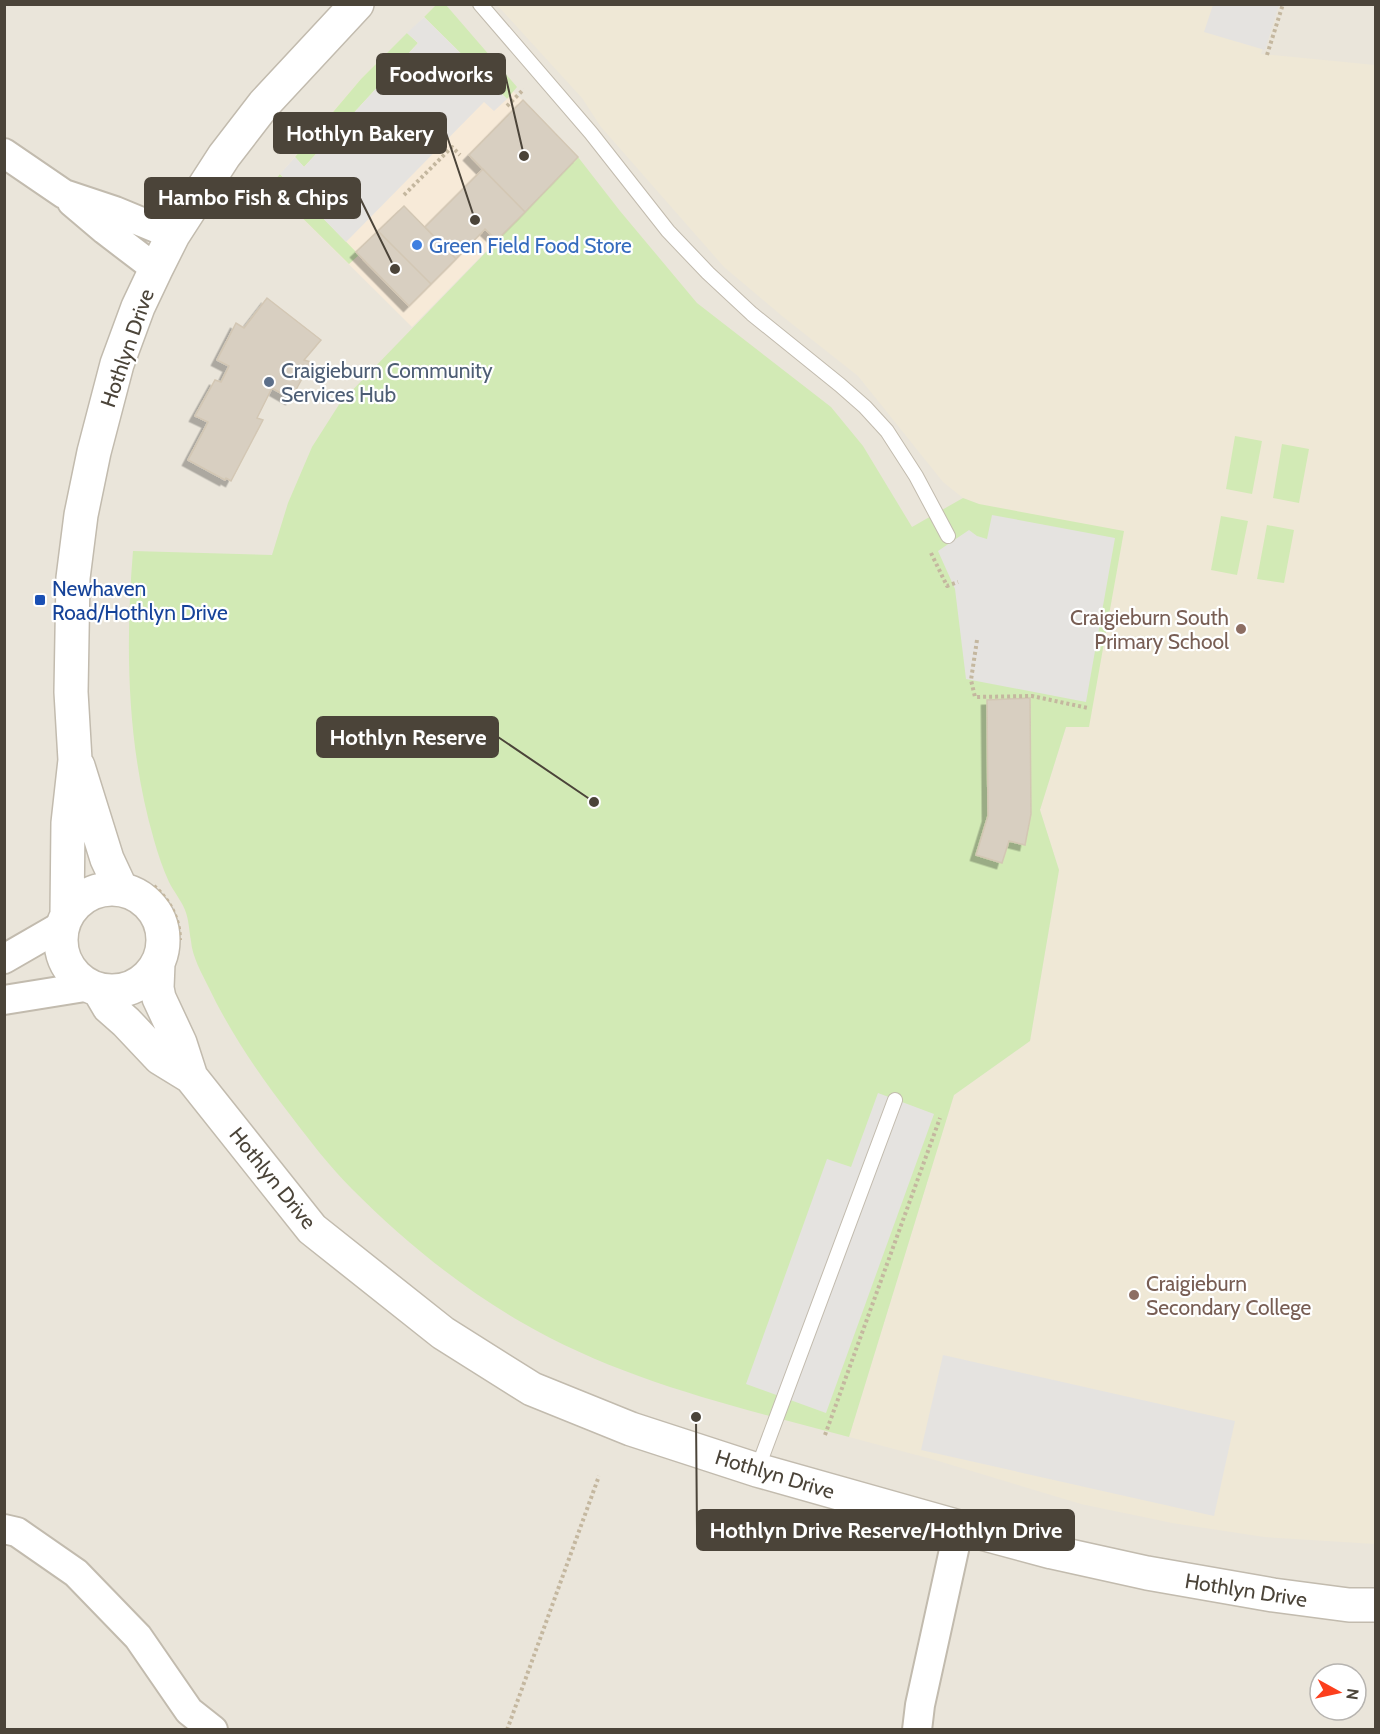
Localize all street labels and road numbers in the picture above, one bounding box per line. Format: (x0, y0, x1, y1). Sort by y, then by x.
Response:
street label: Hothlyn Drive (95, 285, 159, 410)
street label: Hothlyn Drive (224, 1122, 322, 1234)
street label: Hothlyn Drive (712, 1444, 838, 1504)
street label: Hothlyn Drive (1183, 1568, 1309, 1612)

